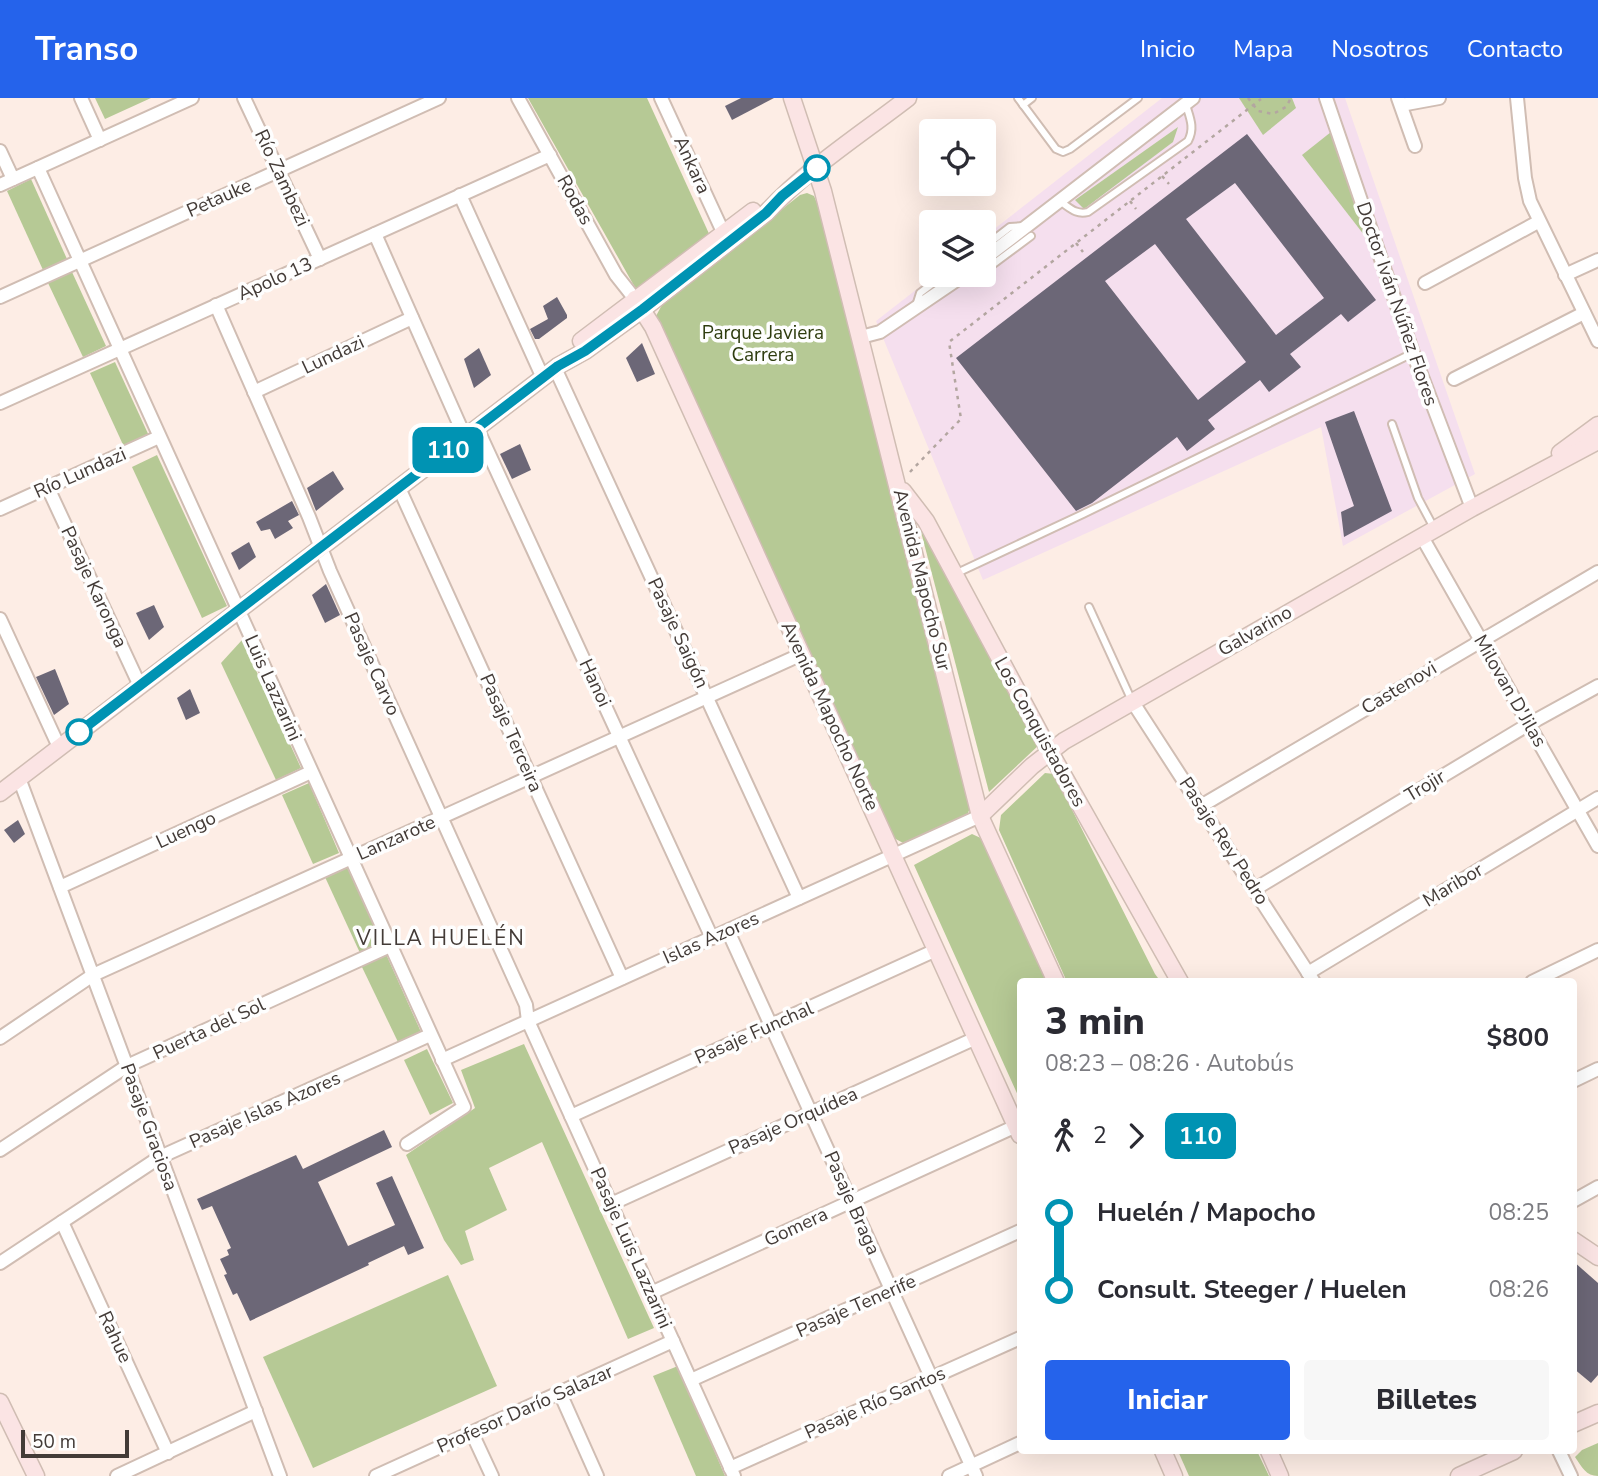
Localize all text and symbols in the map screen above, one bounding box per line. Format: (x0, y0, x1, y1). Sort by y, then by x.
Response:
text: Transo (35, 27, 138, 72)
text: Inicio (1140, 33, 1195, 65)
text: Mapa (1233, 33, 1293, 65)
text: Nosotros (1331, 33, 1429, 65)
text: Contacto (1467, 33, 1563, 65)
map controls (919, 119, 996, 287)
button: locate (919, 119, 996, 196)
street label: Río Zambezi (248, 125, 316, 231)
street label: Ankara (667, 132, 717, 198)
unlabelled marker (804, 155, 830, 181)
street label: Rodas (551, 170, 599, 230)
street label: Petauke (182, 172, 256, 224)
street label: Doctor Iván Núñez Flores (1350, 199, 1444, 409)
button: layers (919, 210, 996, 287)
street label: Apolo 13 (233, 251, 317, 307)
park label: Parque Javiera Carrera (702, 320, 824, 368)
street label: Lundazi (298, 329, 368, 381)
line badge: 110 (408, 427, 488, 473)
text: 110 (426, 434, 470, 466)
street label: Río Lundazi (30, 441, 130, 505)
street label: Avenida Mapocho Sur (887, 486, 957, 674)
street label: Pasaje Karonga (54, 522, 134, 652)
street label: Pasaje Saigón (641, 574, 715, 692)
street label: Galvarino (1213, 599, 1297, 663)
street label: Pasaje Carvo (338, 608, 406, 720)
street label: Avenida Mapocho Norte (775, 617, 885, 815)
street label: Milovan D'Jilas (1467, 630, 1553, 752)
street label: Luis Lazzarini (238, 631, 308, 745)
street label: Los Conquistadores (988, 652, 1092, 812)
street label: Hanoi (573, 655, 617, 711)
street label: Castenovi (1356, 655, 1442, 721)
street label: Pasaje Terceira (473, 670, 549, 796)
unlabelled marker (66, 719, 92, 745)
street label: Trojir (1400, 764, 1450, 808)
street label: Pasaje Rey Pedro (1173, 772, 1275, 910)
street label: Luengo (152, 805, 220, 855)
street label: Lanzarote (352, 809, 440, 867)
street label: Maribor (1418, 857, 1488, 913)
street label: Islas Azores (659, 905, 763, 971)
district label: VILLA HUELÉN (355, 924, 526, 952)
street label: Puerta del Sol (149, 991, 270, 1066)
street label: Pasaje Funchal (691, 995, 818, 1071)
text: 3 min (1045, 996, 1145, 1047)
text: $800 (1487, 1020, 1549, 1055)
text: 08:23 – 08:26 · Autobús (1045, 1048, 1294, 1079)
street label: Pasaje Graciosa (114, 1060, 184, 1194)
street label: Pasaje Islas Azores (185, 1065, 345, 1155)
street label: Pasaje Orquídea (724, 1081, 862, 1161)
icon: walk (1045, 1117, 1083, 1155)
icon: forward (1117, 1117, 1155, 1155)
text: 2 (1093, 1120, 1107, 1151)
text: 110 (1179, 1120, 1222, 1152)
street label: Pasaje Braga (818, 1147, 886, 1259)
street label: Pasaje Luis Lazzarini (584, 1163, 678, 1333)
text: Huelén / Mapocho (1097, 1195, 1316, 1230)
text: 08:25 (1489, 1197, 1549, 1228)
street label: Gomera (760, 1201, 832, 1253)
street label: Pasaje Tenerife (792, 1268, 920, 1344)
text: Consult. Steeger / Huelen (1097, 1272, 1407, 1307)
text: 08:26 (1489, 1274, 1549, 1305)
street label: Rahue (92, 1307, 138, 1367)
street label: Profesor Darío Salazar (433, 1358, 617, 1460)
street label: Pasaje Río Santos (800, 1360, 950, 1446)
button: Iniciar (1045, 1360, 1290, 1440)
button: Billetes (1304, 1360, 1549, 1440)
scale bar (21, 1427, 130, 1459)
text: 50 m (32, 1429, 76, 1455)

